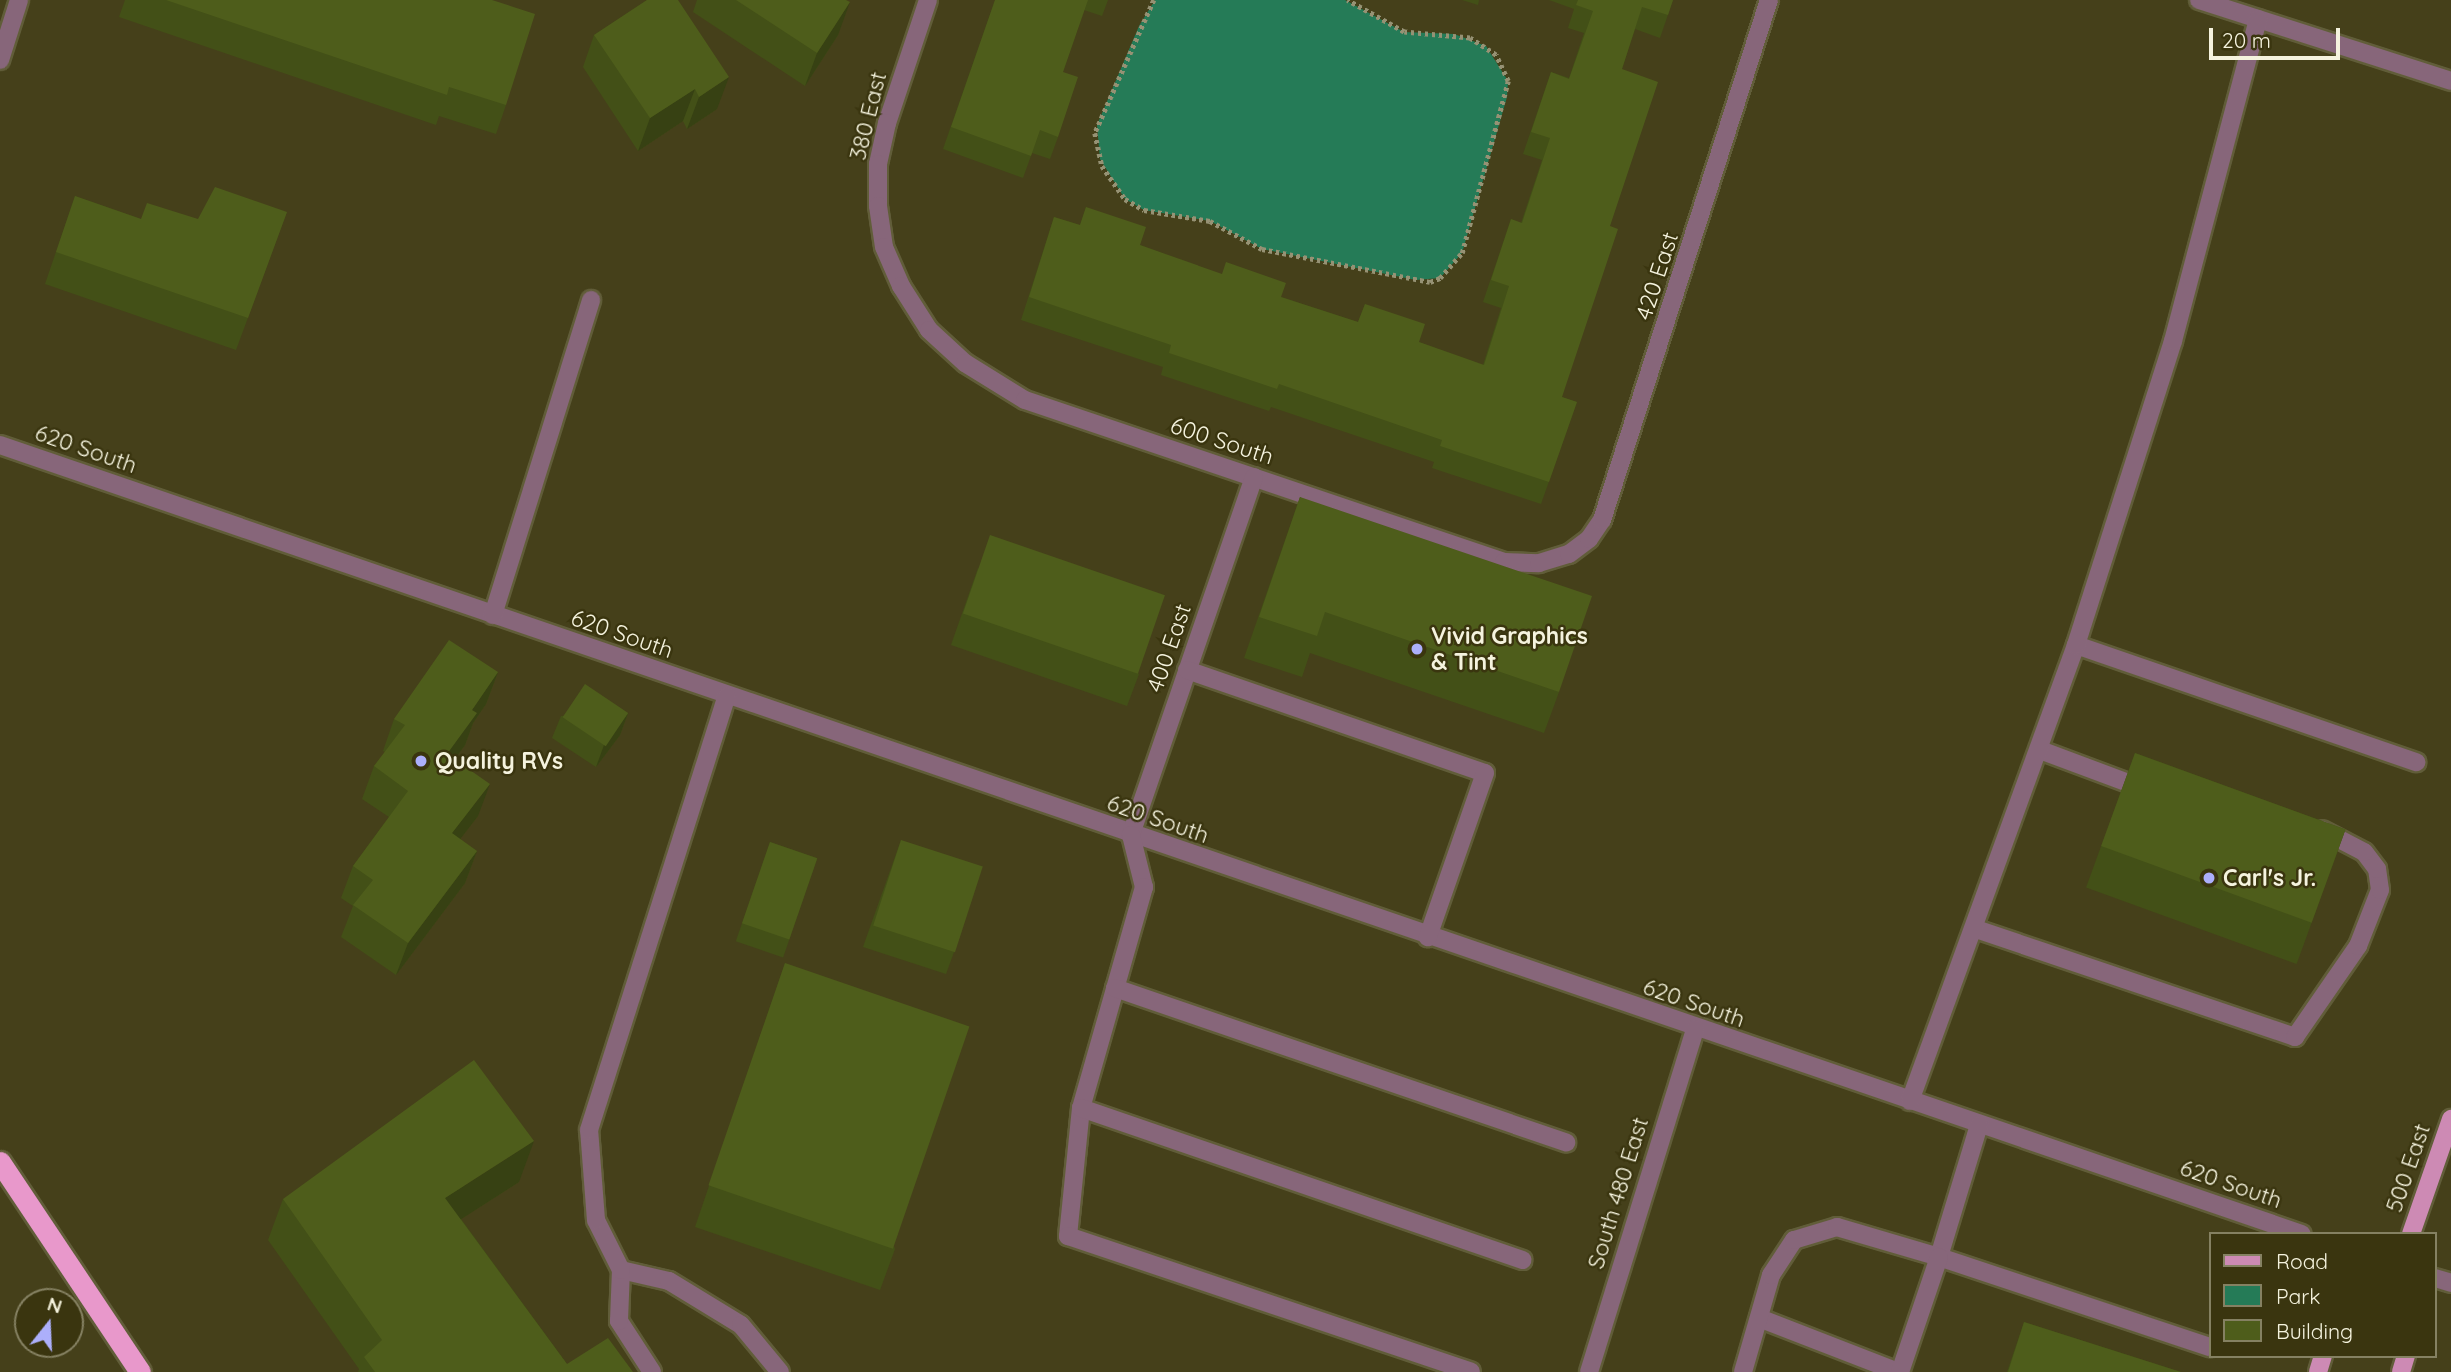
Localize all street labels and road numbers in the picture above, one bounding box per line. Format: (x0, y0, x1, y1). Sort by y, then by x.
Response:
street label: 380 East (844, 69, 892, 163)
street label: 420 East (1630, 229, 1684, 323)
street label: 600 South (1167, 411, 1277, 471)
street label: 620 South (31, 419, 141, 479)
street label: 400 East (1141, 600, 1197, 696)
street label: 620 South (567, 604, 677, 664)
street label: 620 South (1103, 789, 1213, 849)
street label: 620 South (1639, 973, 1749, 1033)
street label: South 480 East (1582, 1114, 1654, 1272)
street label: 500 East (2380, 1120, 2436, 1216)
street label: 620 South (2176, 1154, 2286, 1214)

